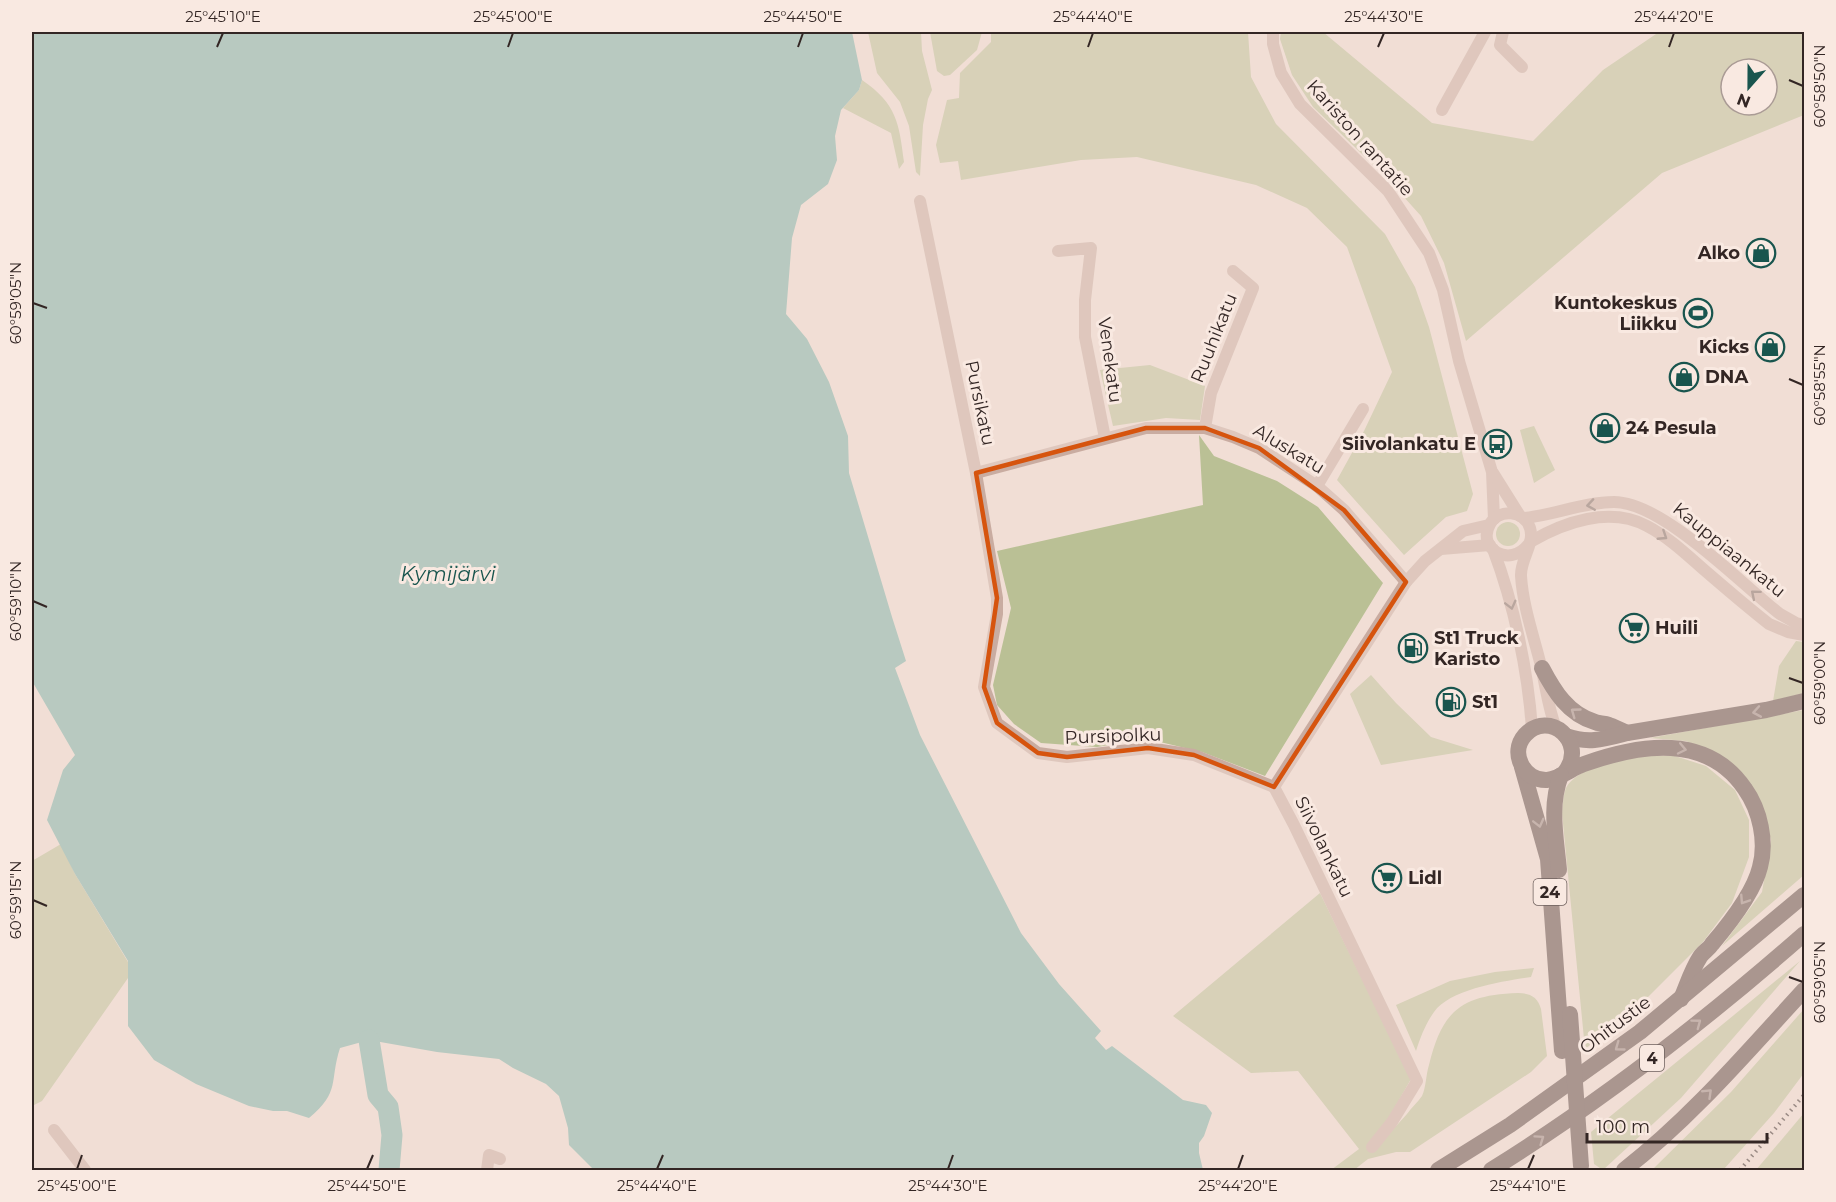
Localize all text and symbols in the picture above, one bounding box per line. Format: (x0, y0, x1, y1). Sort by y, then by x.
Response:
text: 25°45'10"E (185, 7, 261, 26)
text: 25°45'00"E (473, 7, 553, 26)
text: 25°44'50"E (763, 7, 843, 26)
text: 25°44'40"E (1053, 7, 1133, 26)
text: 25°44'30"E (1344, 7, 1424, 26)
text: 25°44'20"E (1634, 7, 1714, 26)
text: 60°58'50"N (1810, 44, 1829, 128)
north arrow (1719, 57, 1779, 117)
street label: Kariston rantatie (1302, 75, 1418, 201)
text: N (1734, 89, 1753, 112)
shop icon: Alko (1745, 237, 1777, 269)
place label: Alko (1697, 242, 1740, 264)
text: 60°59'05"N (6, 262, 25, 344)
street label: Ruuhikatu (1186, 290, 1242, 386)
place label: Kuntokeskus Liikku (1554, 292, 1677, 335)
sports icon: Kuntokeskus Liikku (1682, 297, 1714, 329)
street label: Venekatu (1093, 316, 1127, 404)
shop icon: Kicks (1754, 331, 1786, 363)
place label: Kicks (1699, 336, 1749, 358)
text: 60°58'55"N (1810, 344, 1829, 426)
street label: Pursikatu (960, 358, 1000, 448)
shop icon: DNA (1668, 361, 1700, 393)
place label: DNA (1705, 366, 1748, 388)
shop icon: 24 Pesula (1589, 412, 1621, 444)
place label: 24 Pesula (1626, 417, 1717, 439)
street label: Aluskatu (1249, 419, 1329, 479)
bus stop icon: Siivolankatu E (1481, 428, 1513, 460)
place label: Siivolankatu E (1342, 433, 1476, 455)
one-way arrow (1586, 498, 1596, 511)
street label: Kauppiaankatu (1668, 498, 1790, 602)
one-way arrow (1657, 528, 1667, 540)
text: 60°59'10"N (6, 561, 25, 641)
water label: Kymijärvi (400, 562, 496, 586)
one-way arrow (1751, 591, 1762, 602)
one-way arrow (1503, 600, 1516, 610)
supermarket icon: Huili (1618, 612, 1650, 644)
place label: Huili (1655, 617, 1698, 639)
place label: St1 Truck Karisto (1434, 627, 1519, 670)
fuel station icon: St1 Truck Karisto (1397, 632, 1429, 664)
text: 60°59'00"N (1810, 641, 1829, 725)
fuel station icon: St1 (1435, 686, 1467, 718)
place label: St1 (1472, 691, 1498, 713)
one-way arrow (1753, 705, 1763, 718)
one-way arrow (1571, 708, 1582, 719)
street label: Pursipolku (1064, 723, 1162, 749)
one-way arrow (1677, 742, 1687, 755)
street label: Siivolankatu (1290, 793, 1358, 901)
one-way arrow (1531, 817, 1544, 827)
text: 60°59'15"N (6, 861, 25, 939)
supermarket icon: Lidl (1371, 862, 1403, 894)
place label: Lidl (1408, 867, 1442, 889)
road number: 24 (1534, 879, 1566, 905)
one-way arrow (1741, 893, 1752, 904)
text: 60°59'05"N (1810, 941, 1829, 1023)
street label: Ohitustie (1575, 991, 1655, 1059)
one-way arrow (1691, 1020, 1702, 1031)
one-way arrow (1614, 1040, 1625, 1051)
road number: 4 (1640, 1045, 1664, 1071)
one-way arrow (1702, 1089, 1712, 1100)
scale bar (1587, 1106, 1767, 1144)
text: 100 m (1596, 1116, 1650, 1138)
one-way arrow (1534, 1135, 1545, 1146)
text: 25°45'00"E (37, 1176, 117, 1195)
text: 25°44'50"E (327, 1176, 407, 1195)
text: 25°44'40"E (617, 1176, 697, 1195)
text: 25°44'30"E (908, 1176, 988, 1195)
text: 25°44'20"E (1198, 1176, 1278, 1195)
text: 25°44'10"E (1490, 1176, 1566, 1195)

